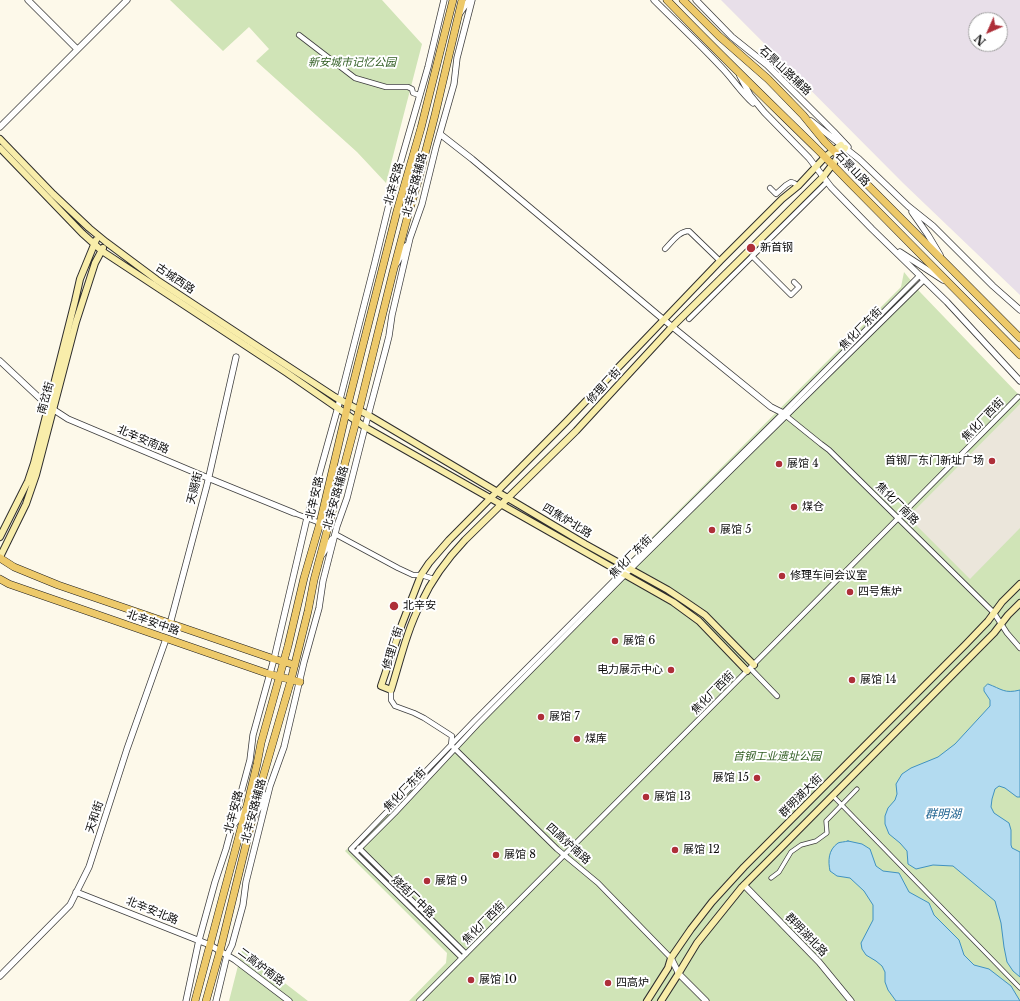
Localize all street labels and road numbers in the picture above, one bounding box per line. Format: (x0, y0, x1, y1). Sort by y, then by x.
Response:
street label: 石景山路辅路 (756, 44, 814, 98)
street label: 石景山路 (832, 149, 872, 189)
street label: 北辛安路辅路 (400, 151, 430, 219)
street label: 北辛安路 (382, 161, 406, 207)
street label: 古城西路 (153, 261, 197, 297)
street label: 焦化厂东街 (837, 305, 885, 353)
street label: 修理厂街 (584, 365, 624, 407)
street label: 南岔街 (35, 380, 57, 416)
street label: 焦化厂西街 (959, 396, 1007, 444)
street label: 北辛安南路 (115, 423, 171, 457)
street label: 北辛安路辅路 (321, 464, 351, 532)
street label: 天赐街 (185, 470, 205, 506)
street label: 北辛安路 (304, 475, 326, 521)
street label: 焦化厂南路 (873, 480, 921, 528)
street label: 四焦炉北路 (540, 501, 594, 541)
street label: 焦化厂东街 (607, 533, 655, 581)
street label: 北辛安中路 (125, 608, 181, 638)
street label: 修理厂街 (380, 625, 406, 671)
street label: 焦化厂西街 (689, 669, 737, 717)
street label: 焦化厂东街 (381, 766, 429, 814)
street label: 群明湖大街 (777, 772, 825, 820)
street label: 北辛安路辅路 (239, 777, 269, 845)
street label: 北辛安路 (222, 789, 246, 835)
street label: 天和街 (84, 799, 106, 835)
street label: 四高炉南路 (543, 821, 593, 867)
street label: 烧结厂中路 (389, 873, 437, 921)
street label: 北辛安北路 (124, 895, 180, 927)
street label: 焦化厂西街 (460, 899, 508, 947)
street label: 群明湖北路 (782, 911, 830, 959)
street label: 二高炉南路 (235, 945, 287, 989)

